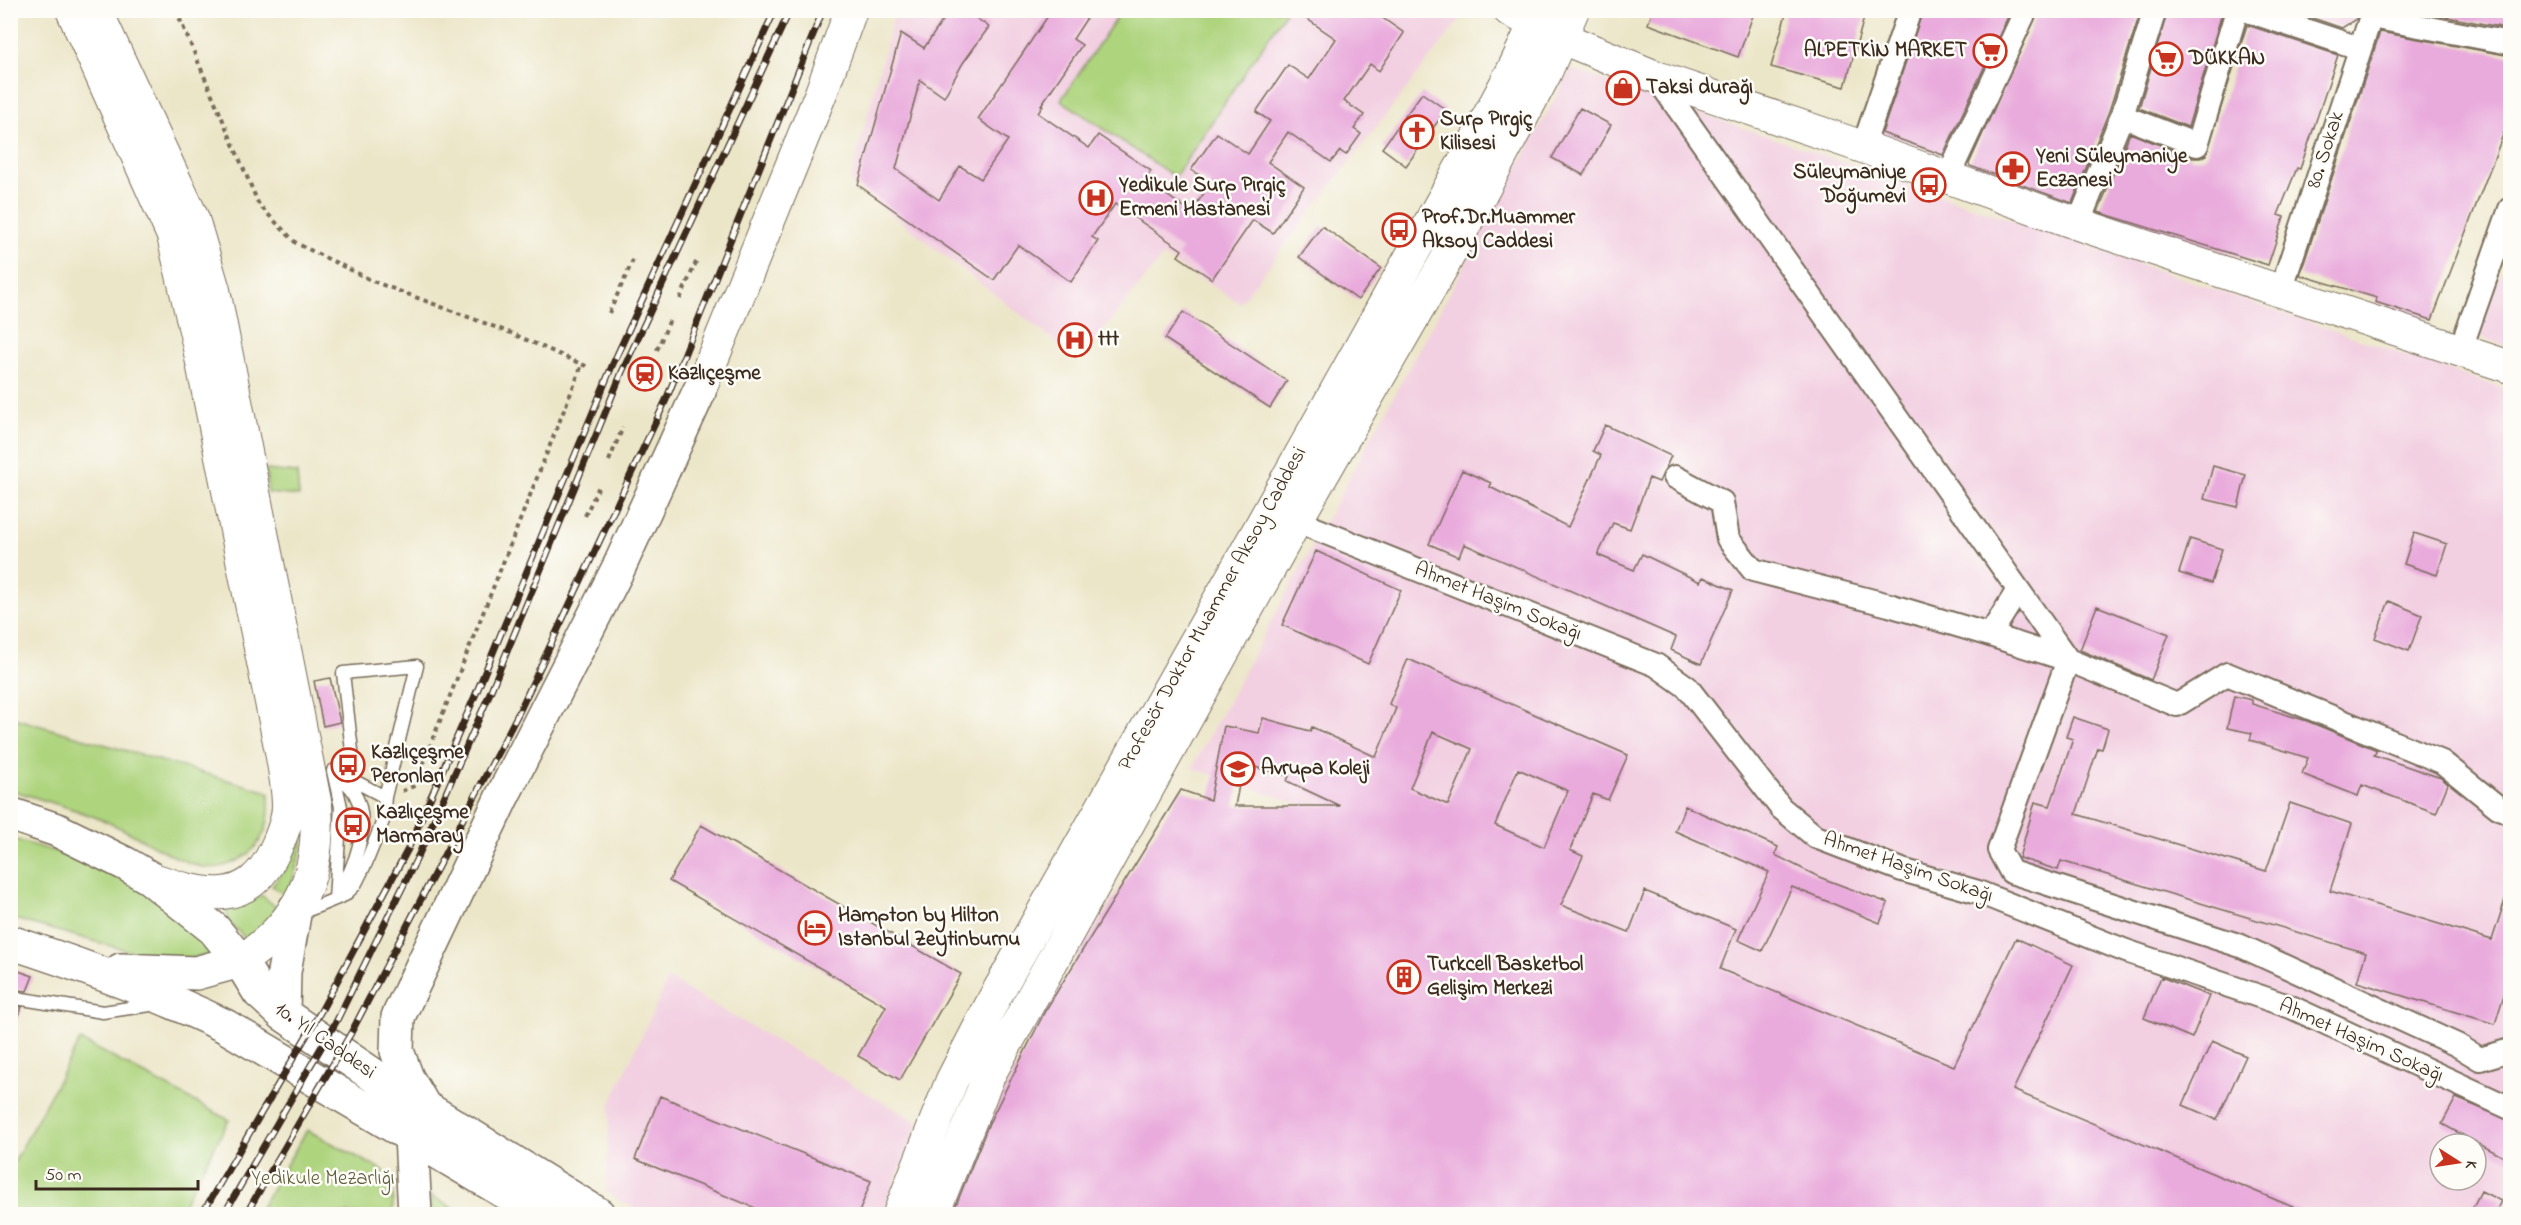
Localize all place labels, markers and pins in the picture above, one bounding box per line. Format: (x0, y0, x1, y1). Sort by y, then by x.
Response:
supermarket icon: ALPETKİN MARKET (1972, 33, 2008, 69)
place label: ALPETKİN MARKET (1804, 36, 1967, 66)
supermarket icon: DÜKKAN (2148, 41, 2184, 77)
place label: DÜKKAN (2188, 44, 2265, 74)
shop icon: Taksi durağı (1605, 70, 1641, 106)
place label: Taksi durağı (1646, 73, 1753, 105)
place label: Surp Pırgiç Kilisesi (1440, 105, 1533, 159)
church icon: Surp Pırgiç Kilisesi (1399, 114, 1435, 150)
place label: Yeni Süleymaniye Eczanesi (2035, 142, 2188, 196)
pharmacy icon: Yeni Süleymaniye Eczanesi (1995, 151, 2031, 187)
place label: Süleymaniye Doğumevi (1793, 158, 1907, 214)
bus stop icon: Süleymaniye Doğumevi (1911, 167, 1947, 203)
place label: Yedikule Surp Pırgiç Ermeni Hastanesi (1118, 171, 1286, 225)
hospital icon: Yedikule Surp Pırgiç Ermeni Hastanesi (1078, 180, 1114, 216)
place label: Prof.Dr.Muammer Aksoy Caddesi (1422, 203, 1576, 259)
bus stop icon: Prof.Dr.Muammer Aksoy Caddesi (1381, 212, 1417, 248)
hospital icon: ttt (1057, 322, 1093, 358)
place label: ttt (1097, 325, 1120, 355)
station icon: Kazlıçeşme (627, 356, 663, 392)
place label: Kazlıçeşme (668, 359, 761, 389)
place label: Kazlıçeşme Peronları (371, 738, 464, 792)
bus stop icon: Kazlıçeşme Peronları (330, 747, 366, 783)
school or university icon: Avrupa Koleji (1220, 751, 1256, 787)
place label: Avrupa Koleji (1261, 754, 1370, 784)
place label: Kazlıçeşme Marmaray (376, 798, 469, 854)
bus stop icon: Kazlıçeşme Marmaray (335, 807, 371, 843)
place label: Hampton by Hilton Istanbul Zeytinburnu (838, 901, 1020, 957)
hotel icon: Hampton by Hilton Istanbul Zeytinburnu (797, 910, 833, 946)
place label: Turkcell Basketbol Gelişim Merkezi (1427, 950, 1584, 1004)
building icon: Turkcell Basketbol Gelişim Merkezi (1386, 959, 1422, 995)

